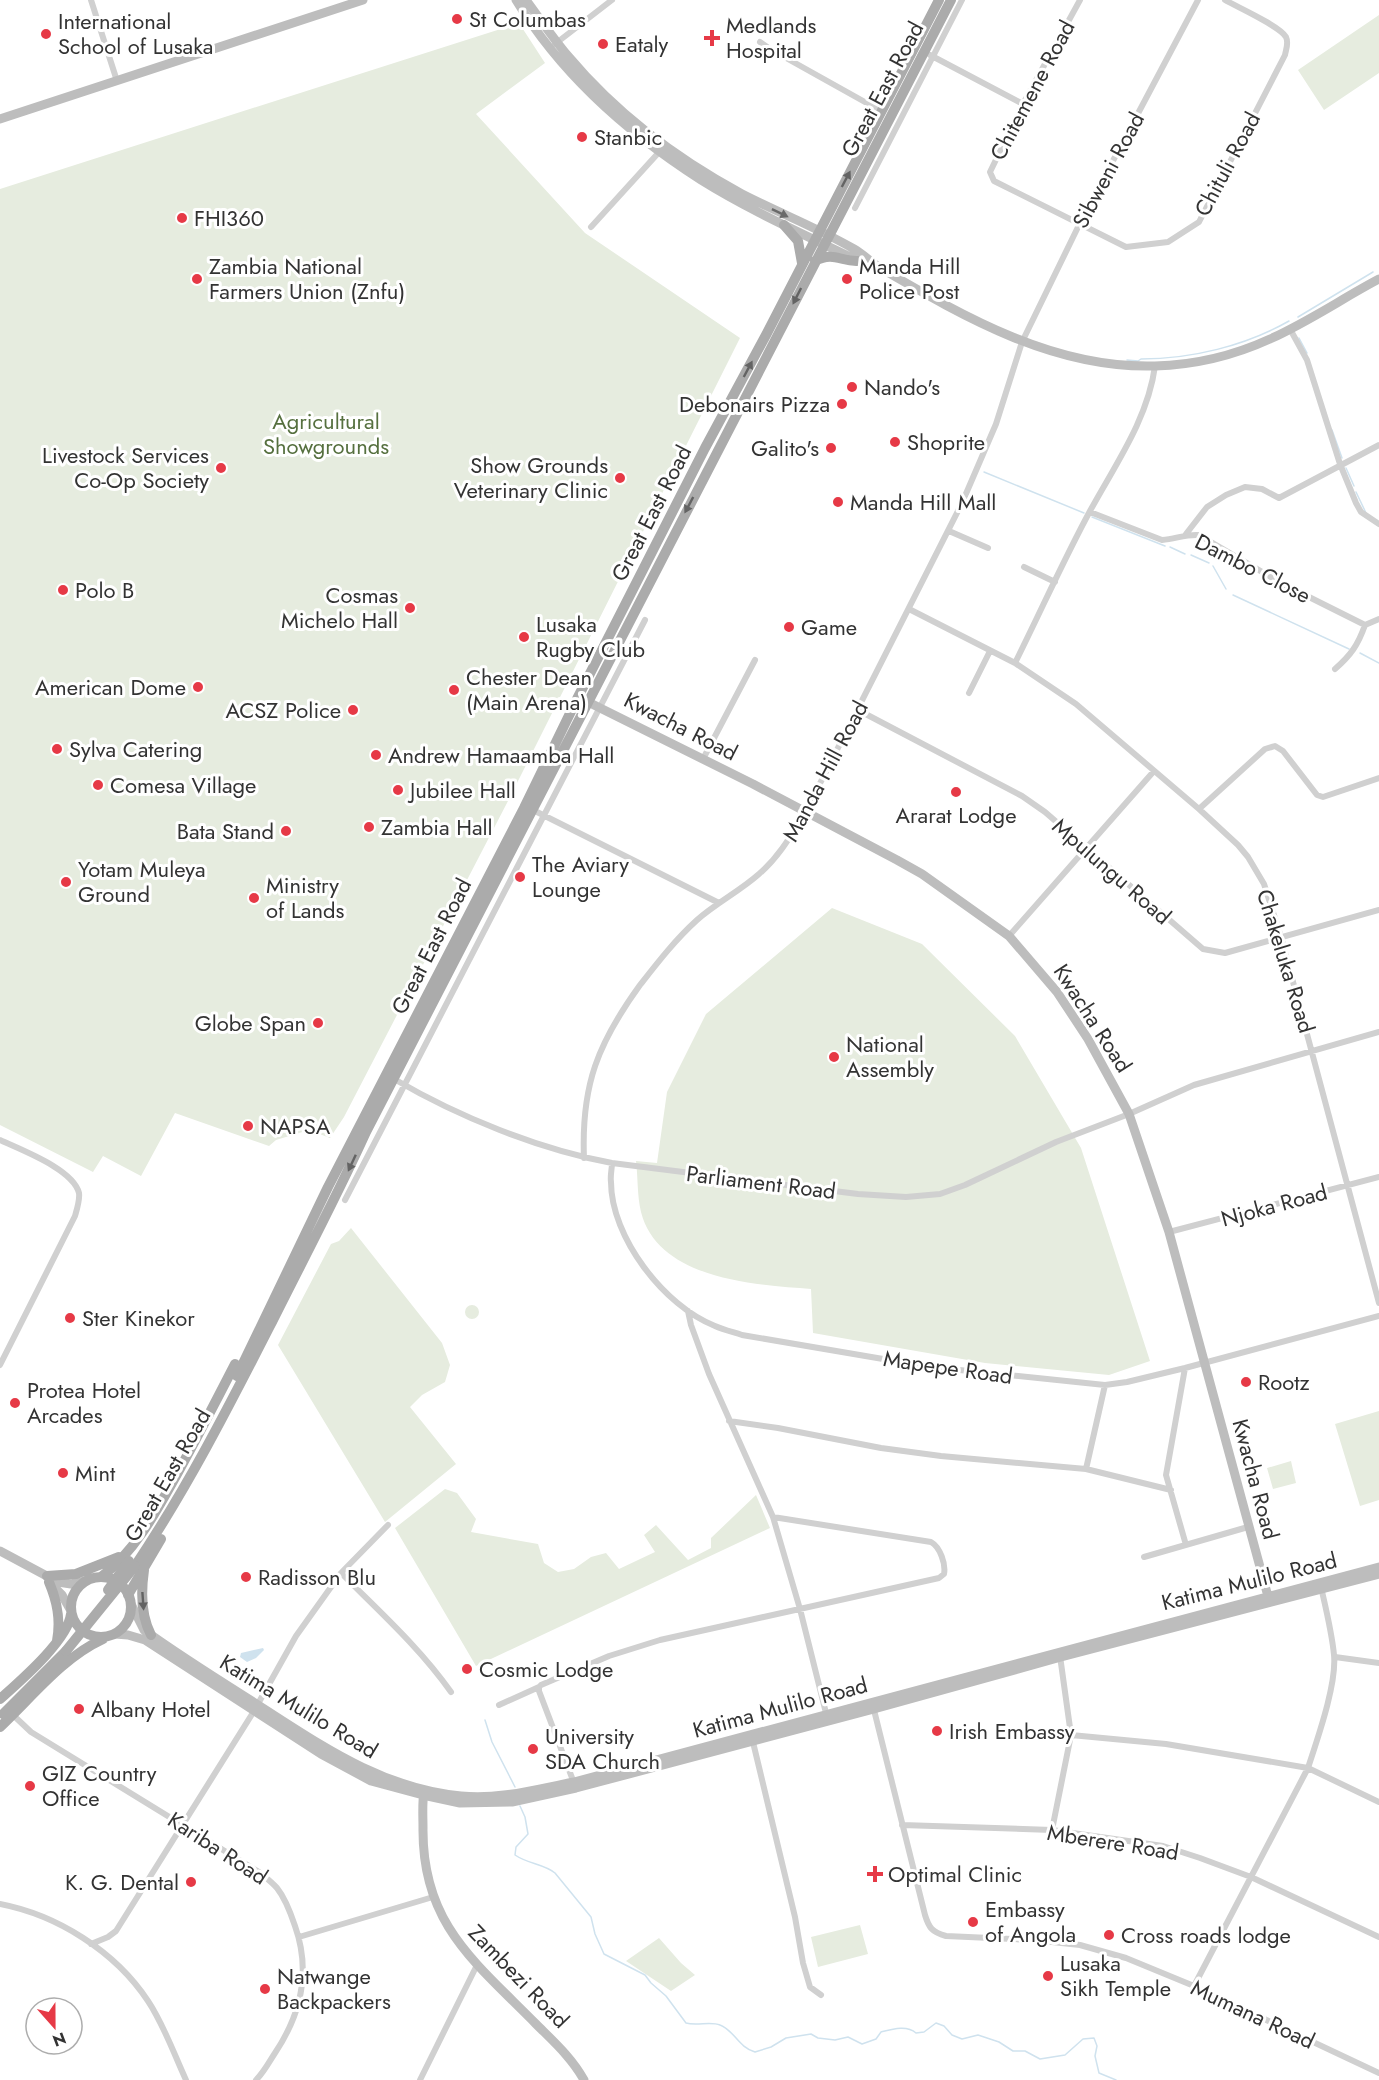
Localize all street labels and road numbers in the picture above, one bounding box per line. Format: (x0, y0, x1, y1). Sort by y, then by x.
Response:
street label: Chitemene Road (982, 14, 1082, 166)
street label: Great East Road (833, 16, 931, 162)
street label: Sibweni Road (1064, 106, 1152, 234)
street label: Chituli Road (1186, 106, 1268, 222)
street label: Great East Road (603, 439, 699, 587)
street label: Dambo Close (1190, 525, 1316, 611)
street label: Kwacha Road (619, 684, 743, 768)
street label: Manda Hill Road (774, 695, 876, 847)
street label: Mpulungu Road (1046, 810, 1178, 932)
street label: Great East Road (383, 872, 479, 1020)
street label: Chakeluka Road (1249, 885, 1323, 1037)
street label: Kwacha Road (1046, 957, 1140, 1079)
street label: Parliament Road (684, 1157, 838, 1207)
street label: Njoka Road (1217, 1175, 1331, 1235)
street label: Mapepe Road (881, 1342, 1015, 1392)
street label: Great East Road (116, 1403, 218, 1547)
street label: Kwacha Road (1225, 1415, 1287, 1543)
street label: Katima Mulilo Road (1158, 1544, 1340, 1618)
street label: Katima Mulilo Road (214, 1646, 384, 1766)
street label: Katima Mulilo Road (689, 1668, 871, 1746)
street label: Kariba Road (162, 1804, 274, 1892)
street label: Mberere Road (1045, 1816, 1181, 1868)
street label: Zambezi Road (461, 1917, 577, 2035)
street label: Mumana Road (1186, 1971, 1320, 2057)

